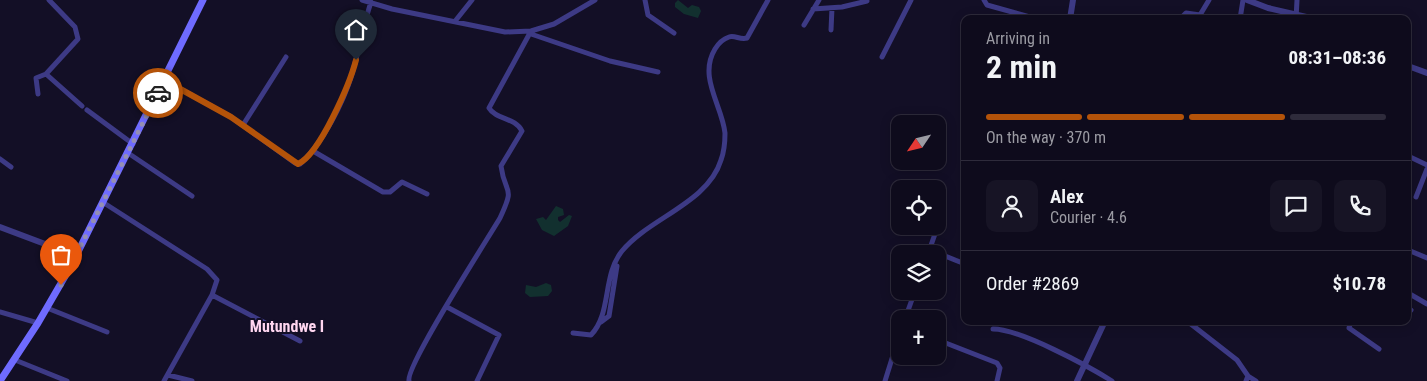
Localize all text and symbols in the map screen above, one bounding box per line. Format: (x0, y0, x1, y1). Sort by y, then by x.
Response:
pin (335, 9, 377, 60)
icon: home (342, 16, 370, 44)
text: Arriving in (986, 29, 1050, 48)
text: 08:31–08:36 (1288, 46, 1386, 69)
text: 2 min (986, 48, 1057, 86)
courier (133, 68, 183, 118)
icon: car (144, 79, 172, 107)
north arrow (891, 115, 946, 170)
map controls (891, 115, 946, 365)
text: On the way · 370 m (986, 128, 1106, 147)
button: locate (891, 180, 946, 235)
button: person (986, 180, 1038, 232)
button: chat (1270, 180, 1322, 232)
button: phone (1334, 180, 1386, 232)
text: Alex (1050, 185, 1084, 208)
text: Courier · 4.6 (1050, 208, 1127, 227)
pin (40, 234, 82, 285)
icon: bag (47, 241, 75, 269)
button: layers (891, 245, 946, 300)
text: Order #2869 (986, 272, 1079, 295)
text: $10.78 (1332, 272, 1386, 295)
button: + (891, 310, 946, 365)
district label: Mutundwe I (250, 317, 324, 336)

